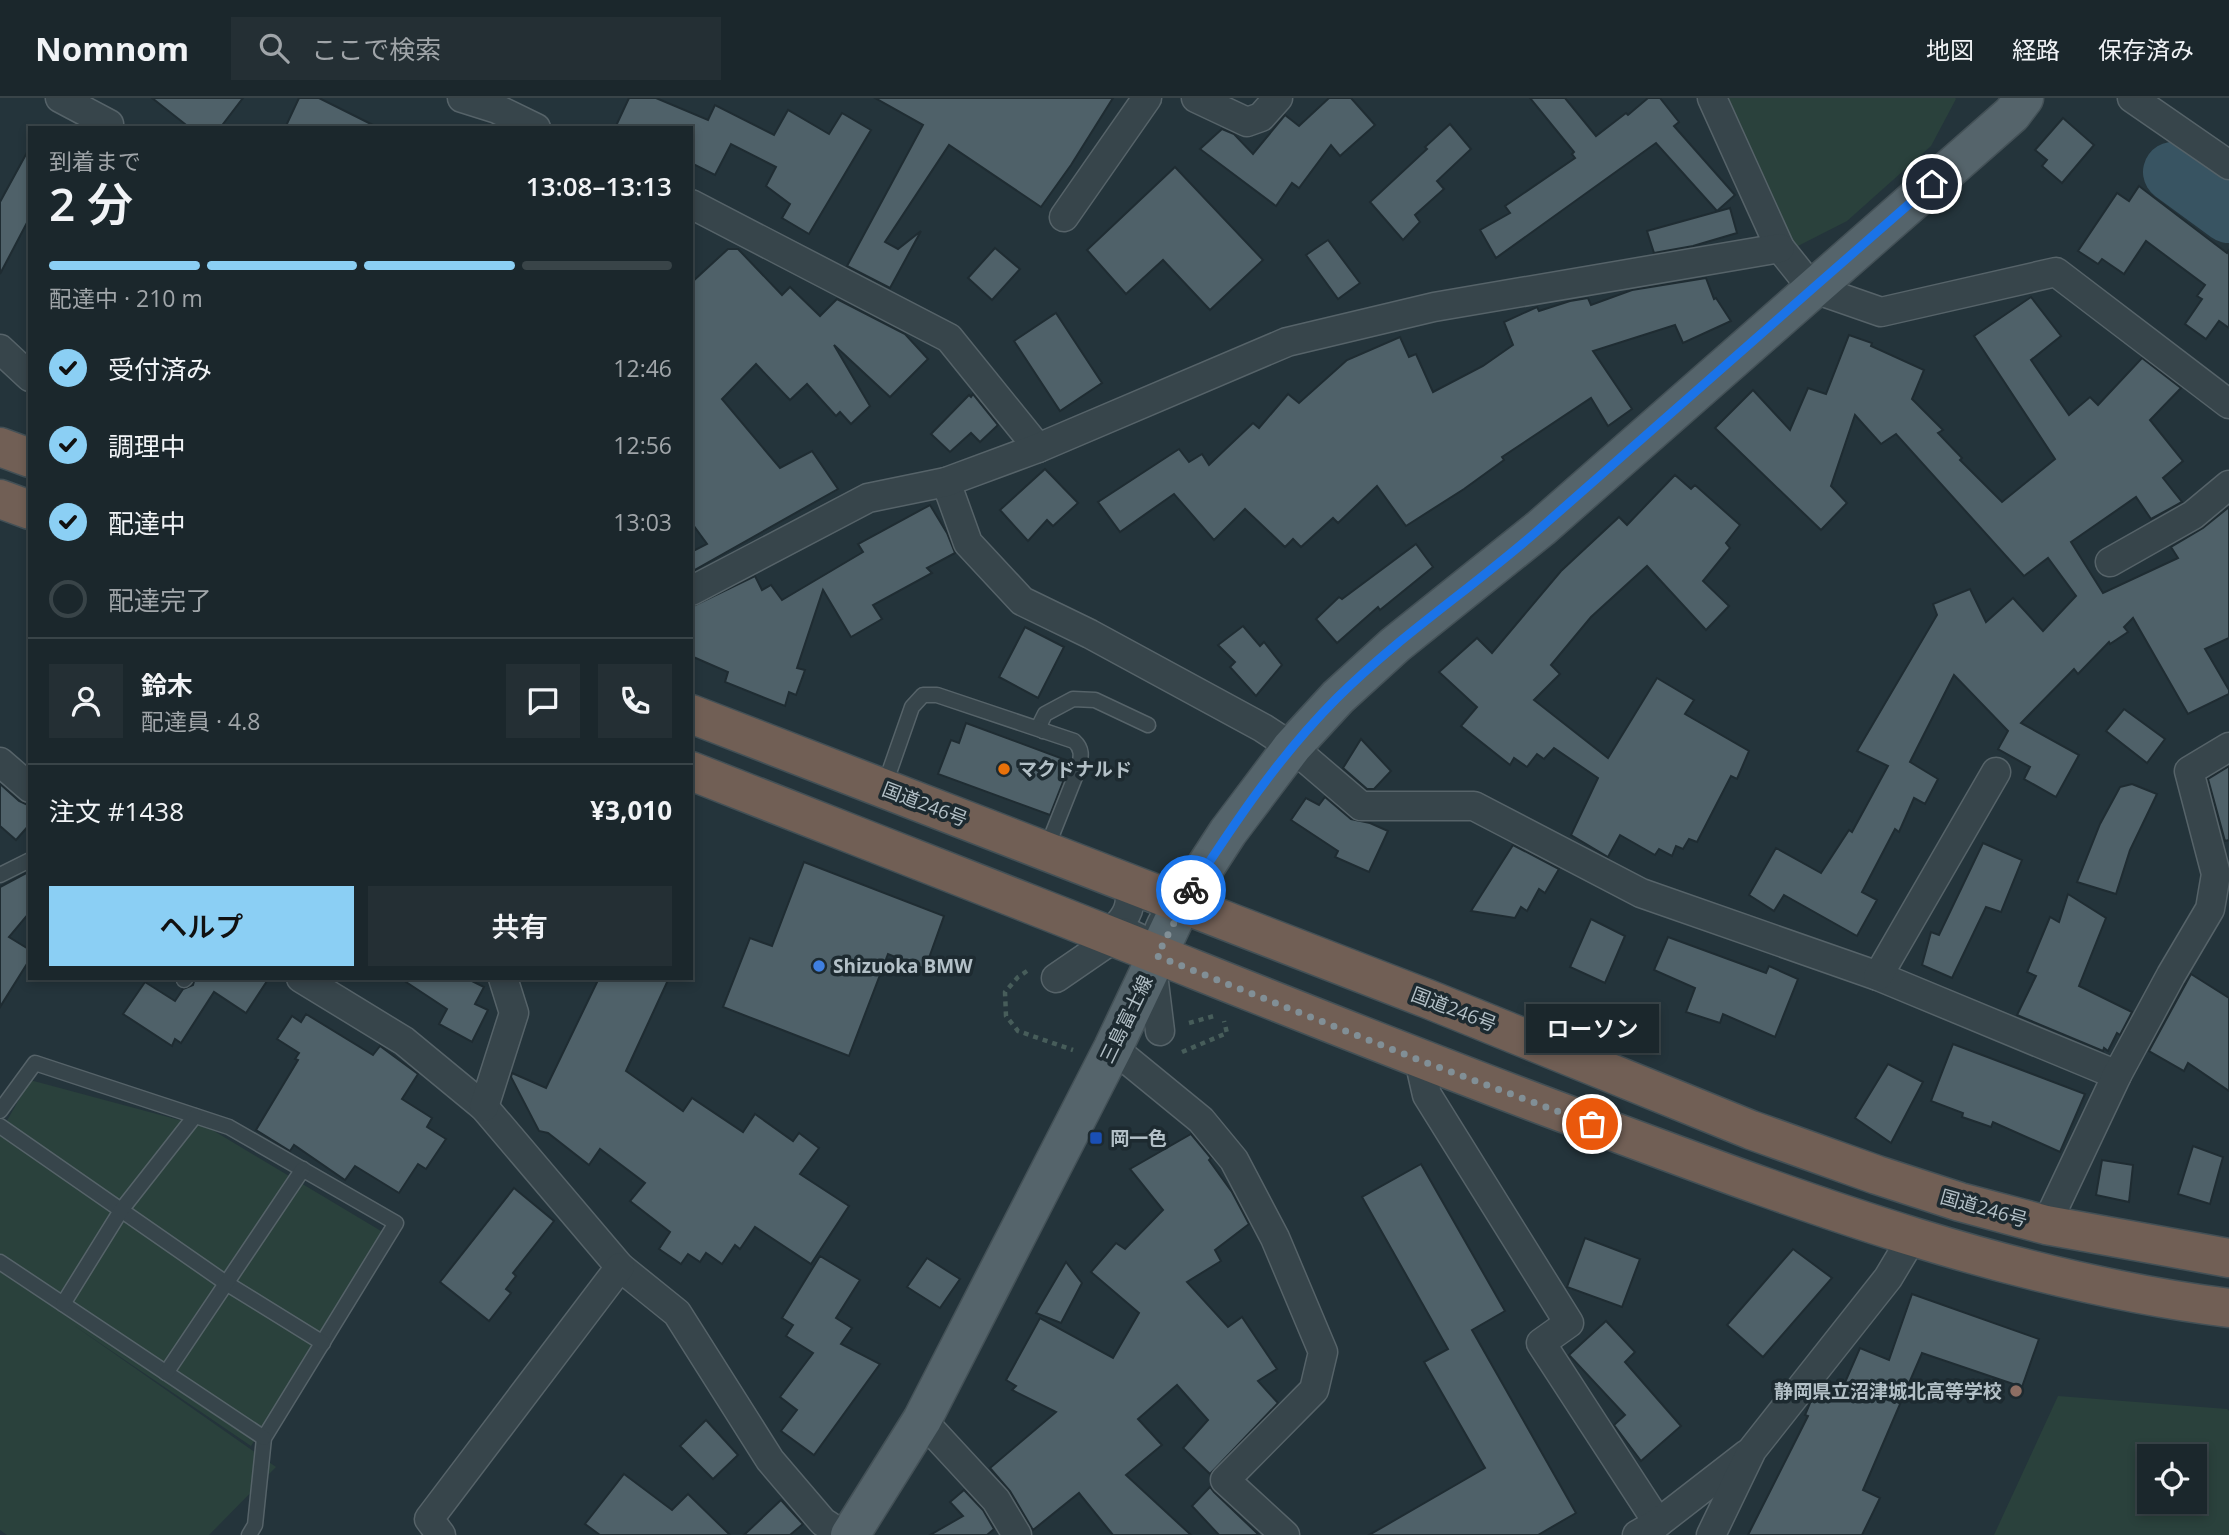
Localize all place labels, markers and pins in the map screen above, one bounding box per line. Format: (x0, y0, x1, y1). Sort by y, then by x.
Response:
pin (1902, 154, 1962, 214)
place label: マクドナルド (1018, 756, 1132, 782)
marker: マクドナルド (996, 761, 1012, 777)
place label: Shizuoka BMW (833, 953, 973, 979)
marker: Shizuoka BMW (811, 958, 827, 974)
callout: ローソン (1526, 1005, 1658, 1054)
pin (1562, 1094, 1622, 1154)
place label: 岡一色 (1110, 1125, 1167, 1151)
marker: 岡一色 (1088, 1130, 1104, 1146)
place label: 静岡県立沼津城北高等学校 (1774, 1378, 2002, 1404)
marker: 静岡県立沼津城北高等学校 (2008, 1383, 2024, 1399)

